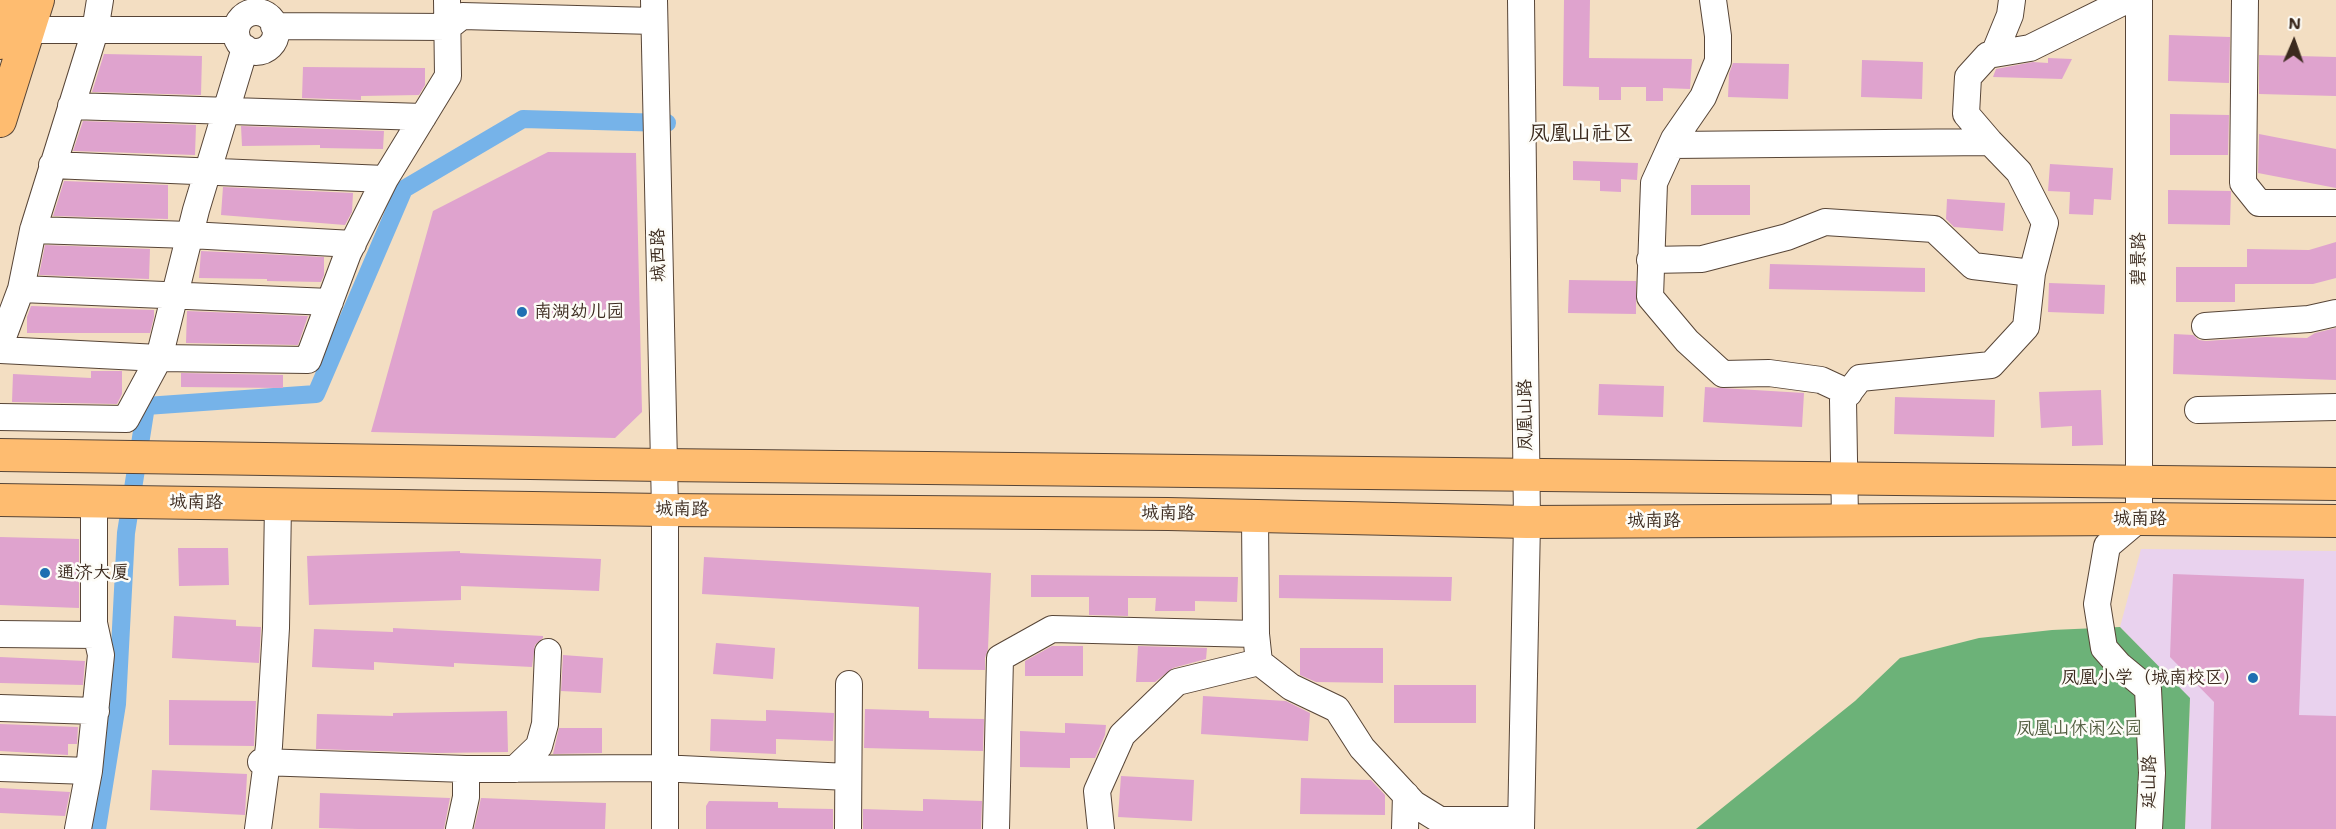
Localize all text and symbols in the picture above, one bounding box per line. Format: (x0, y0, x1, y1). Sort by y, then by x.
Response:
north arrow (2264, 12, 2324, 72)
text: N (2288, 13, 2301, 34)
district label: 凤凰山社区 (1529, 122, 1633, 148)
street label: 城西路 (648, 228, 670, 282)
street label: 碧景路 (2128, 232, 2150, 286)
place label: 南湖幼儿园 (534, 301, 624, 323)
marker: 南湖幼儿园 (515, 305, 529, 319)
street label: 凤凰山路 (1515, 379, 1537, 451)
street label: 城南路 (169, 492, 223, 514)
street label: 城南路 (655, 499, 709, 521)
street label: 城南路 (1141, 503, 1195, 525)
street label: 城南路 (2113, 508, 2167, 530)
street label: 城南路 (1627, 510, 1681, 532)
place label: 通济大厦 (57, 562, 129, 584)
marker: 通济大厦 (38, 566, 52, 580)
place label: 凤凰小学（城南校区） (2061, 667, 2241, 689)
marker: 凤凰小学（城南校区） (2246, 671, 2260, 685)
park label: 凤凰山休闲公园 (2016, 718, 2142, 740)
street label: 延山路 (2139, 755, 2161, 809)

